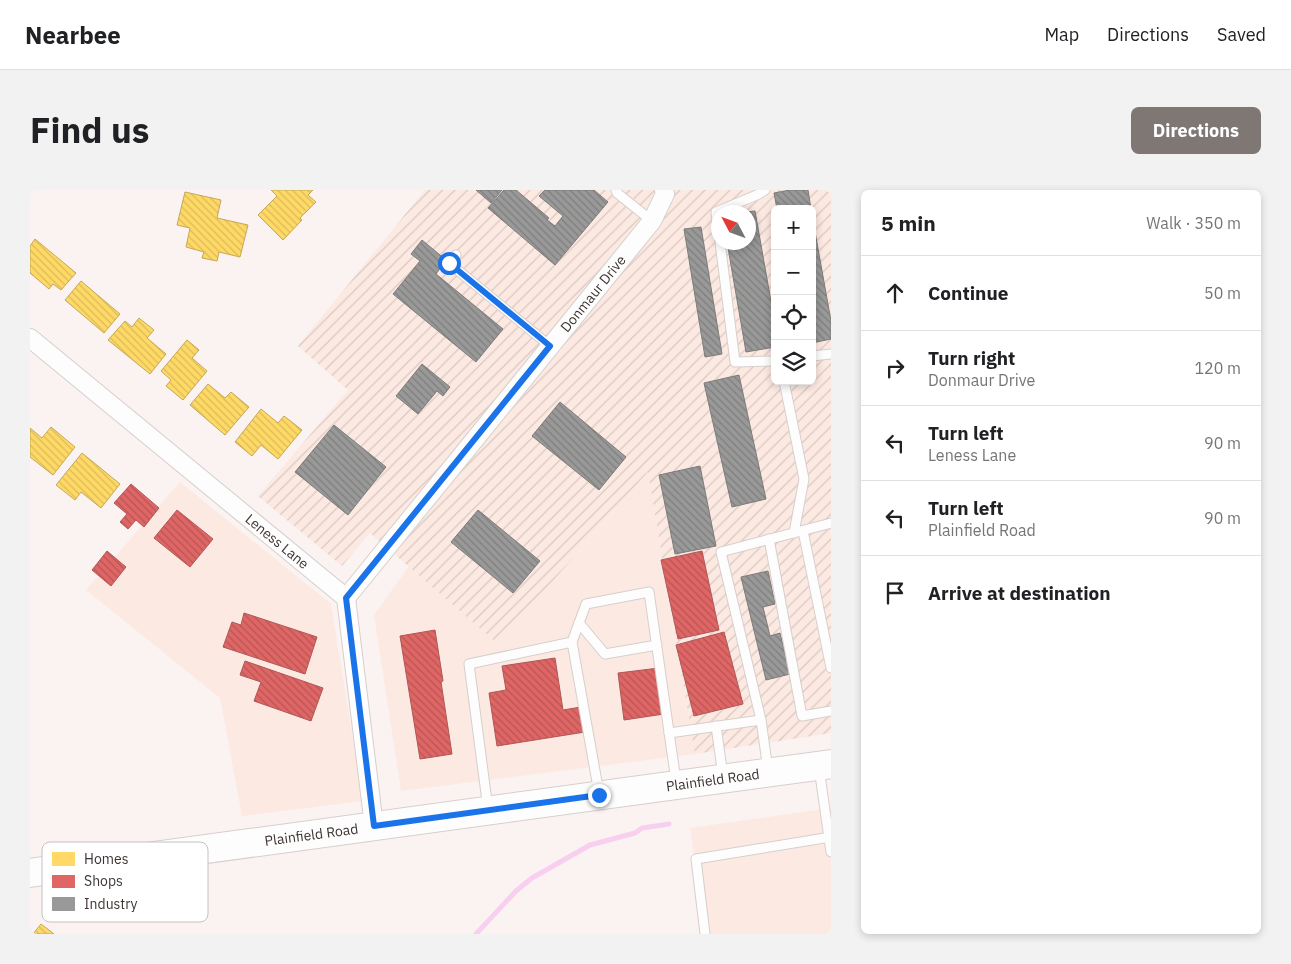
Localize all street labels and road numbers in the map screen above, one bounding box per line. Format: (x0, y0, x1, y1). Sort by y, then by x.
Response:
street label: Donmaur Drive (556, 251, 630, 336)
street label: Leness Lane (242, 510, 313, 573)
street label: Plainfield Road (665, 765, 761, 795)
street label: Plainfield Road (263, 819, 359, 850)

